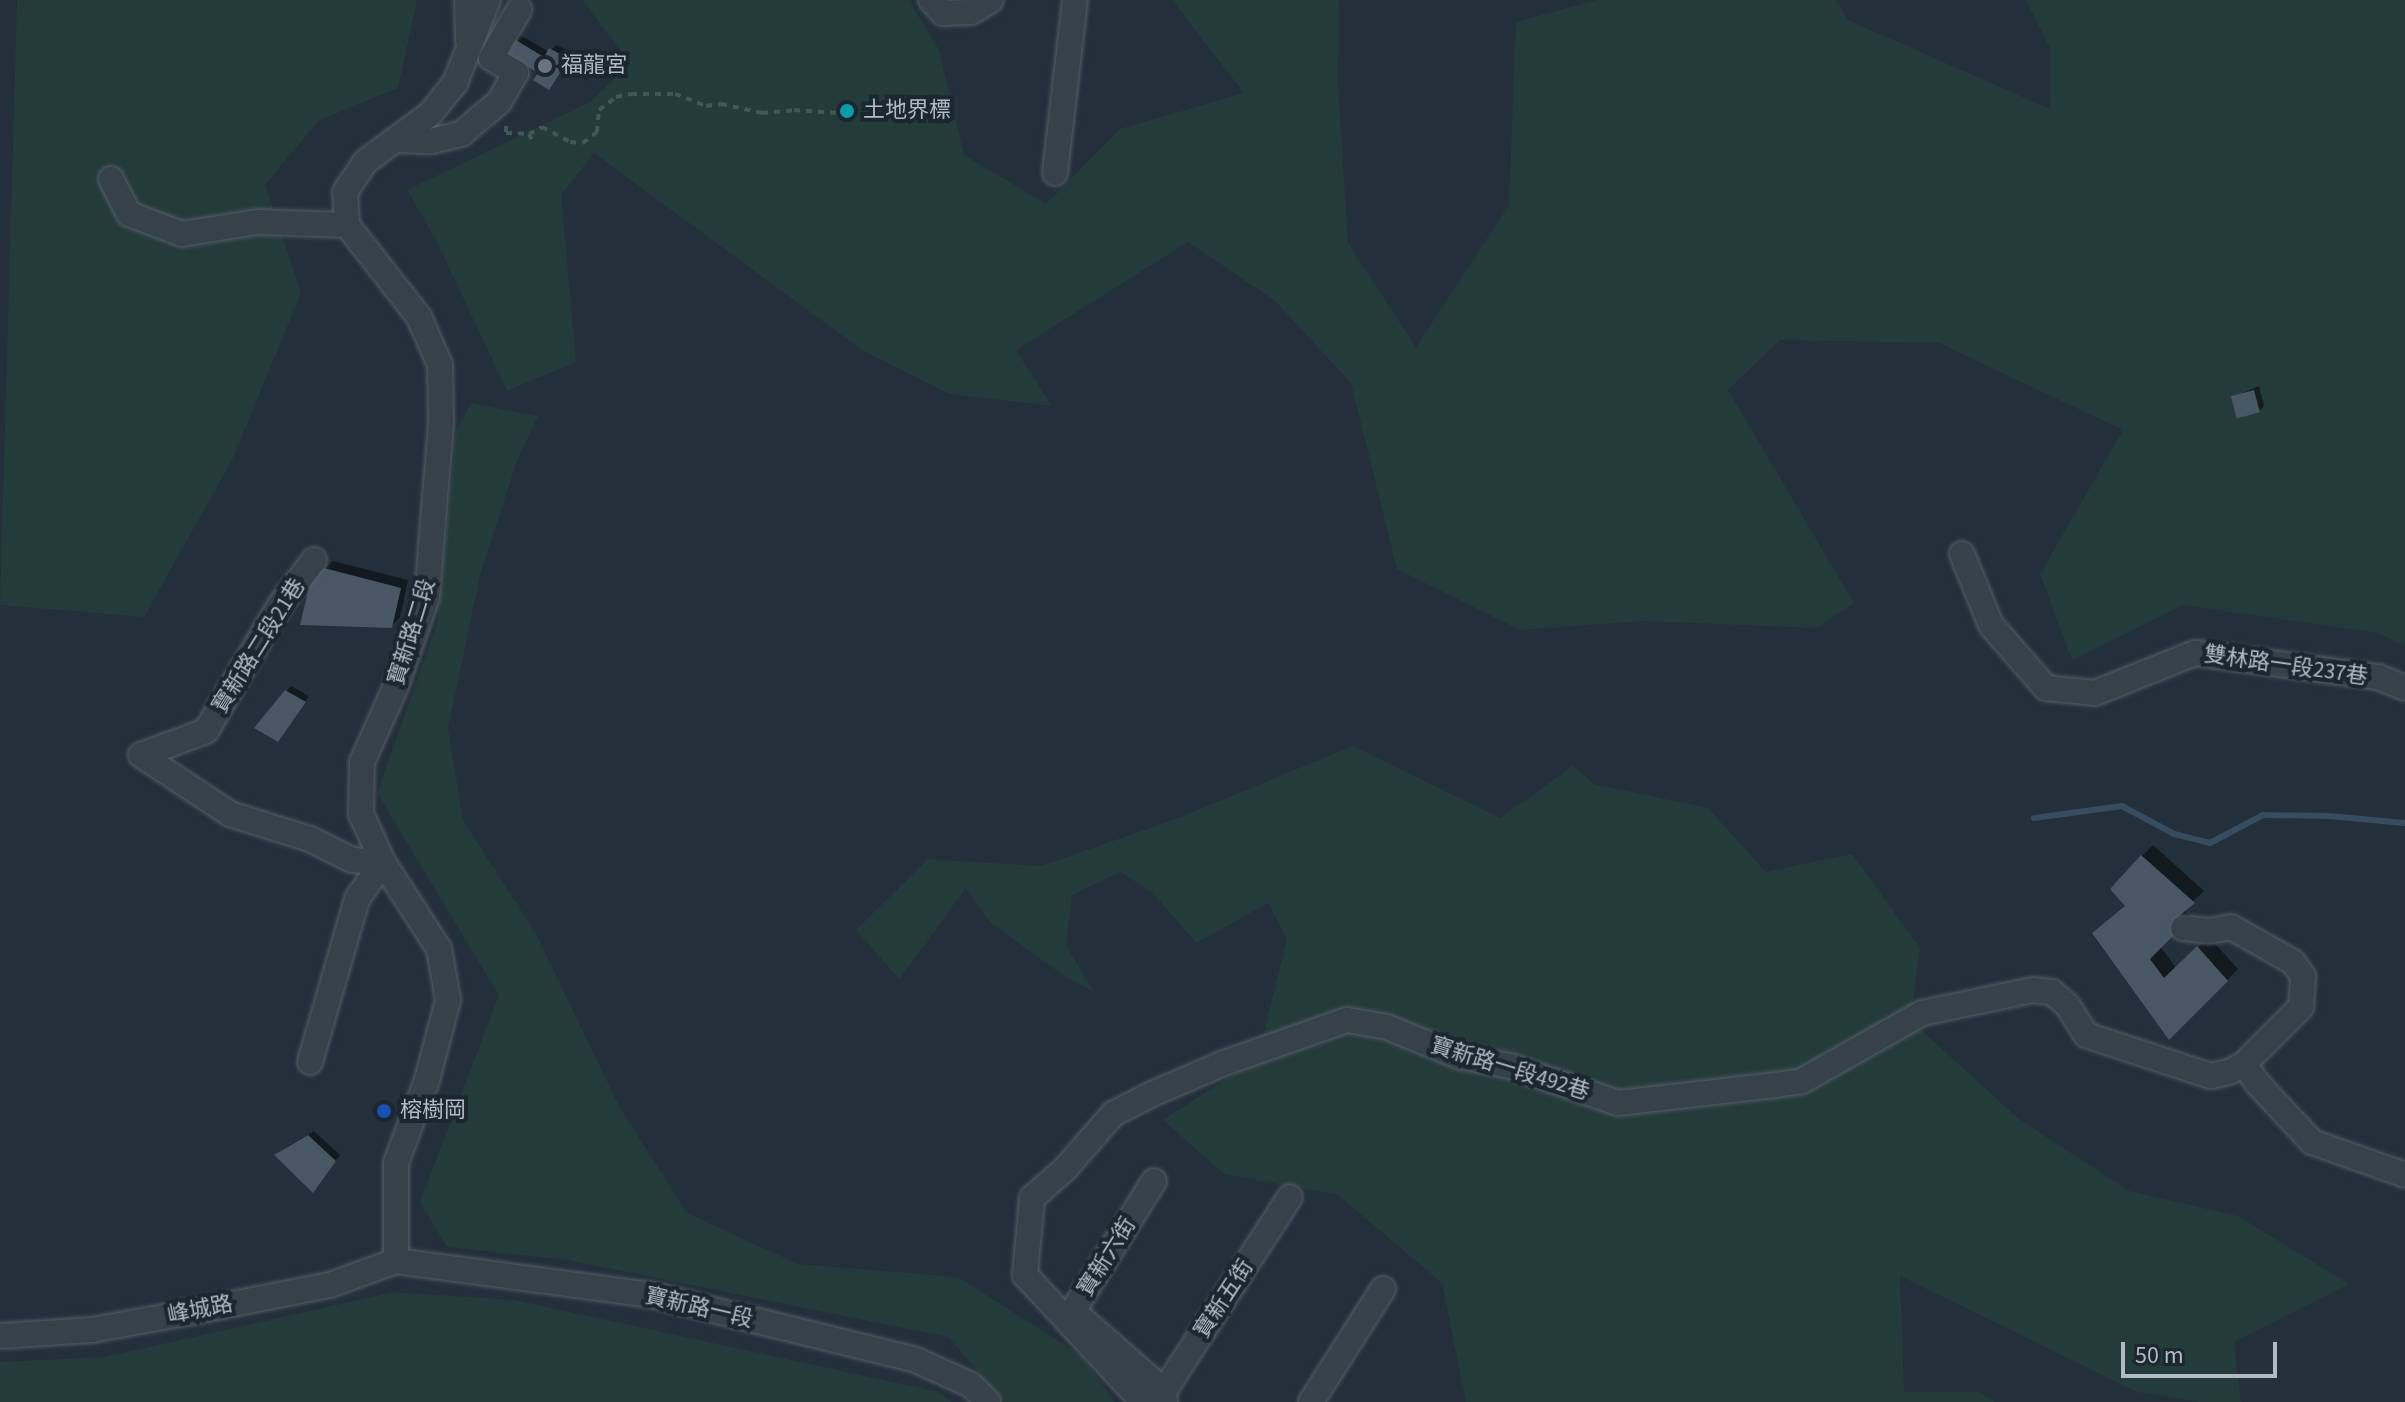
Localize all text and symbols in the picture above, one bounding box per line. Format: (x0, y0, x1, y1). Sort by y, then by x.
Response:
place label: 福龍宮 (561, 53, 627, 79)
marker: 福龍宮 (536, 57, 554, 75)
place label: 土地界標 (863, 98, 951, 124)
marker: 土地界標 (838, 102, 856, 120)
street label: 寶新路二段21巷 (207, 574, 311, 718)
street label: 寶新路二段 (383, 576, 441, 688)
street label: 雙林路一段237巷 (2203, 641, 2369, 691)
street label: 寶新路一段492巷 (1427, 1032, 1593, 1106)
place label: 榕樹岡 (400, 1098, 466, 1124)
marker: 榕樹岡 (375, 1102, 393, 1120)
street label: 寶新六街 (1072, 1213, 1142, 1301)
street label: 寶新五街 (1189, 1255, 1259, 1343)
street label: 寶新路一段 (642, 1283, 756, 1333)
street label: 峰城路 (165, 1291, 235, 1329)
scale bar (2125, 1326, 2281, 1376)
text: 50 m (2135, 1338, 2184, 1373)

